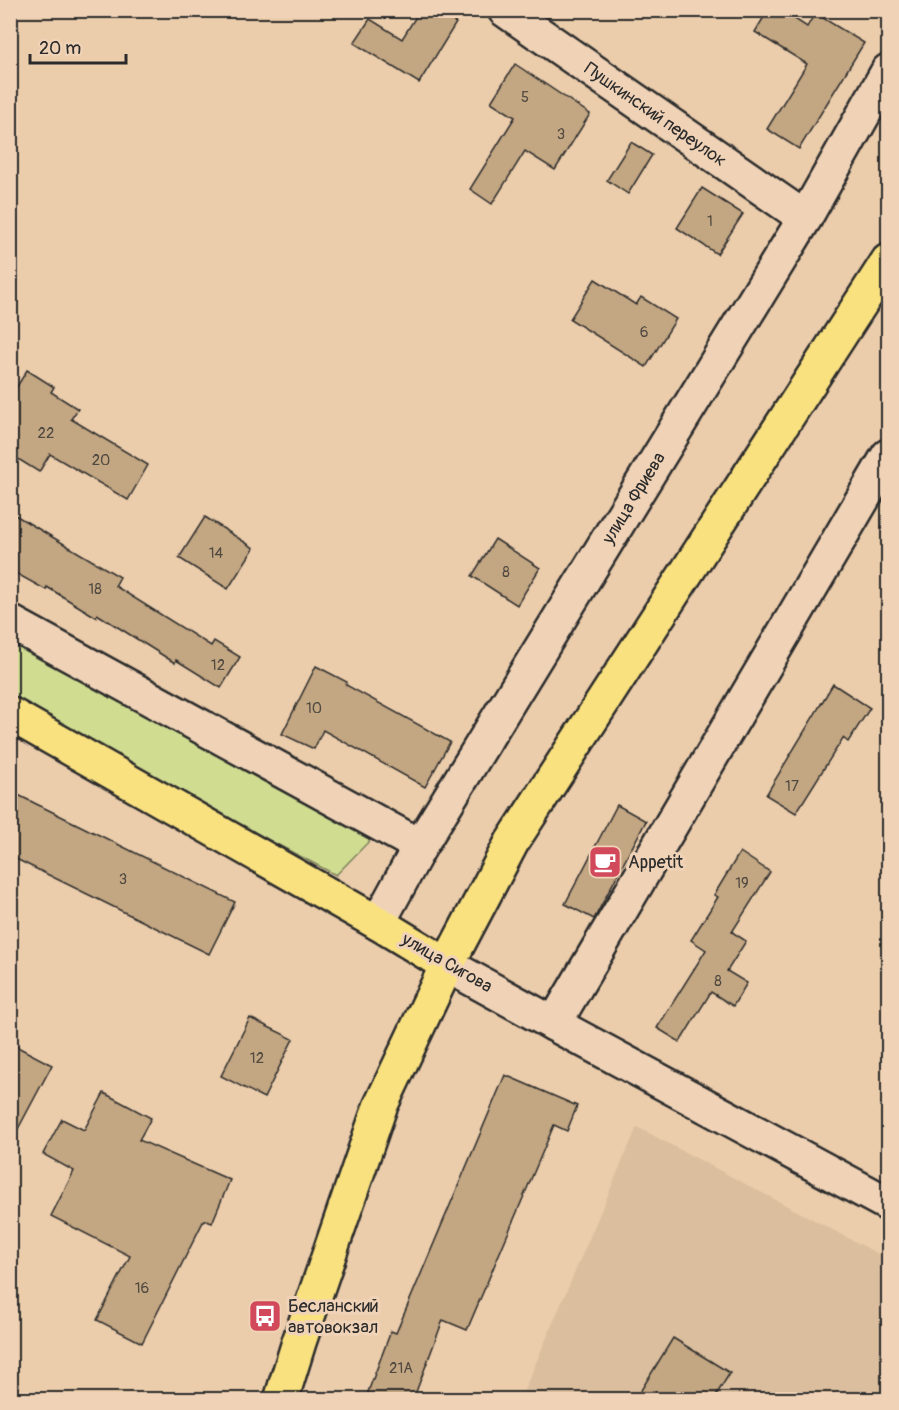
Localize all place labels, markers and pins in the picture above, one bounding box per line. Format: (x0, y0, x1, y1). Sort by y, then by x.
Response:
cafe icon: Appetit (587, 844, 623, 880)
place label: Appetit (628, 851, 684, 874)
place label: Бесланский автовокзал (288, 1295, 379, 1339)
bus stop icon: Бесланский автовокзал (247, 1298, 283, 1334)

